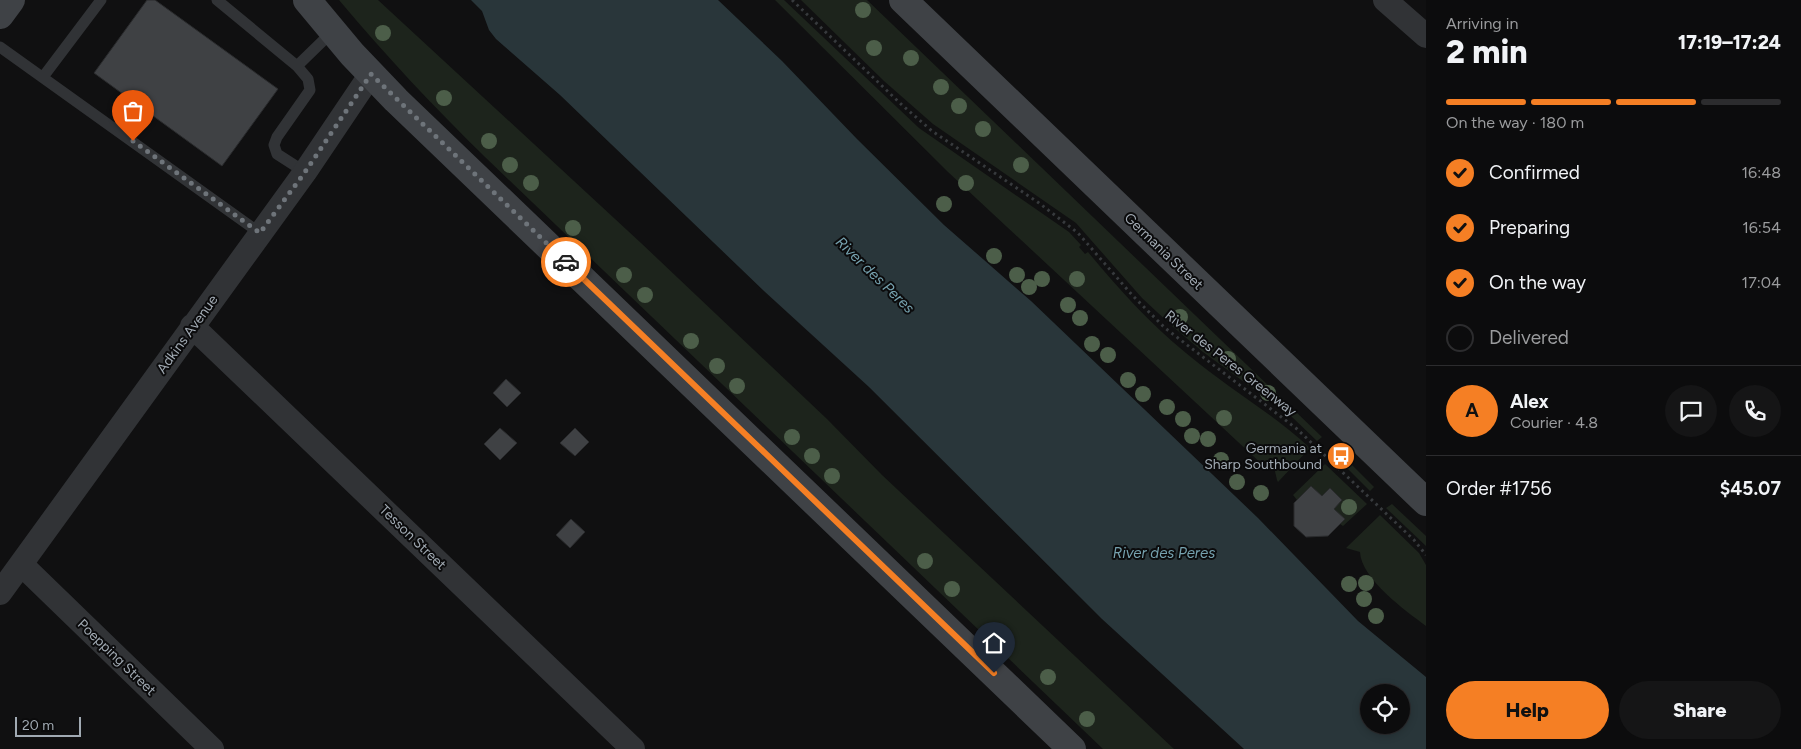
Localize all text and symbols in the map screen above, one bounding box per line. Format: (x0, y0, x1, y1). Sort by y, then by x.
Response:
text: Arriving in (1446, 14, 1518, 33)
text: 17:19–17:24 (1678, 31, 1781, 54)
text: 2 min (1446, 33, 1528, 71)
pin (112, 90, 154, 141)
icon: bag (119, 97, 147, 125)
text: On the way · 180 m (1446, 113, 1584, 132)
icon: check (1446, 159, 1474, 187)
text: Confirmed (1489, 161, 1580, 184)
text: 16:48 (1742, 163, 1781, 182)
street label: Germania Street (1121, 209, 1207, 293)
icon: check (1446, 214, 1474, 242)
text: Preparing (1489, 216, 1570, 239)
text: 16:54 (1742, 218, 1781, 237)
water label: River des Peres (832, 233, 918, 317)
courier (541, 237, 591, 287)
icon: car (552, 248, 580, 276)
icon: check (1446, 269, 1474, 297)
text: On the way (1489, 271, 1586, 294)
text: 17:04 (1742, 273, 1781, 292)
street label: Adkins Avenue (153, 291, 222, 377)
street label: River des Peres Greenway (1161, 307, 1300, 420)
text: Delivered (1489, 326, 1569, 349)
button: chat (1665, 385, 1717, 437)
button: phone (1729, 385, 1781, 437)
text: Alex (1510, 390, 1549, 413)
text: A (1465, 399, 1479, 422)
text: Courier · 4.8 (1510, 413, 1598, 432)
place label: Germania at Sharp Southbound (1204, 440, 1322, 473)
bus stop icon: Germania at Sharp Southbound (1326, 441, 1356, 471)
text: Order #1756 (1446, 477, 1551, 500)
text: $45.07 (1720, 477, 1781, 500)
street label: Tesson Street (376, 501, 450, 573)
water label: River des Peres (1113, 544, 1215, 562)
street label: Poepping Street (74, 616, 159, 699)
pin (973, 622, 1015, 673)
icon: home (980, 629, 1008, 657)
button: Help (1446, 681, 1609, 739)
button: Share (1619, 681, 1781, 739)
map controls (1360, 684, 1410, 734)
button: locate (1360, 684, 1410, 734)
scale bar (15, 714, 81, 737)
text: 20 m (22, 717, 54, 734)

